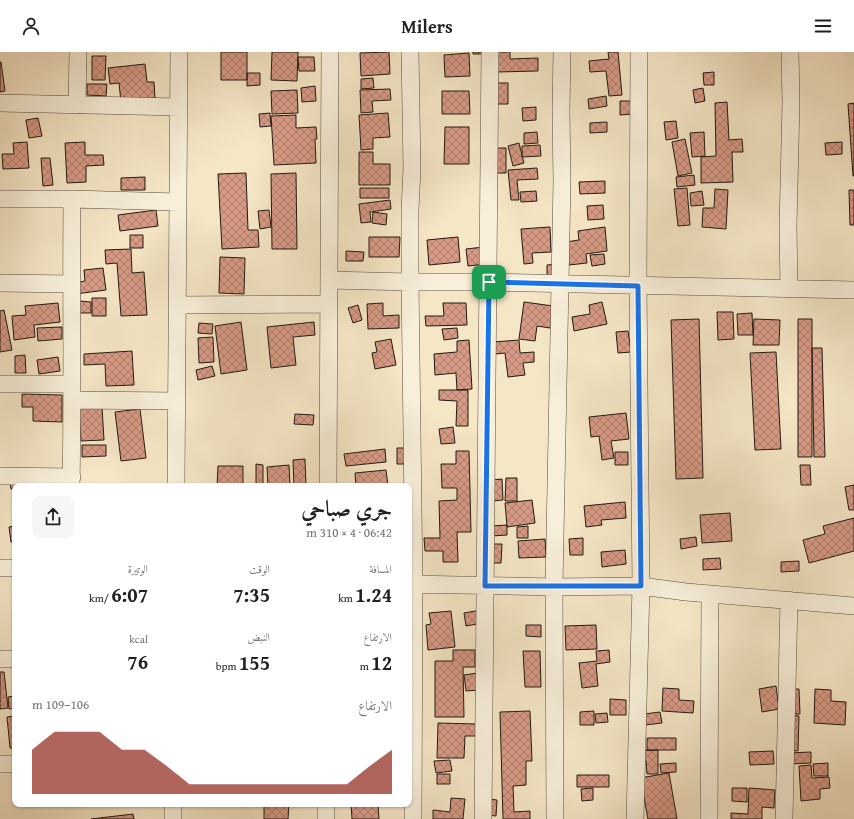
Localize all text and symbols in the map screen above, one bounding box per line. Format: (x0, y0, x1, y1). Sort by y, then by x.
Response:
text: Milers (401, 13, 453, 40)
icon: person (20, 15, 42, 37)
icon: menu (812, 15, 834, 37)
pin (472, 265, 506, 299)
icon: arrive (478, 271, 500, 293)
text: جري صباحي (301, 492, 392, 524)
button: share (32, 496, 74, 538)
text: 06:42 · 4 × 310 m (306, 523, 392, 542)
text: الوتيرة (128, 561, 148, 577)
text: الوقت (249, 561, 270, 577)
text: المسافة (370, 561, 392, 577)
text: 6:07 (111, 580, 148, 609)
text: 7:35 (233, 580, 270, 609)
text: 1.24 (355, 580, 392, 609)
text: /km (89, 590, 111, 606)
text: km (338, 590, 355, 606)
text: النبض (247, 629, 270, 645)
text: الارتفاع (363, 629, 392, 645)
text: kcal (129, 631, 148, 647)
text: 76 (127, 647, 148, 676)
text: 155 (239, 648, 270, 677)
text: 12 (371, 648, 392, 677)
text: bpm (216, 658, 239, 674)
text: m (360, 658, 371, 674)
text: 106–109 m (32, 695, 89, 714)
text: الارتفاع (358, 696, 392, 715)

